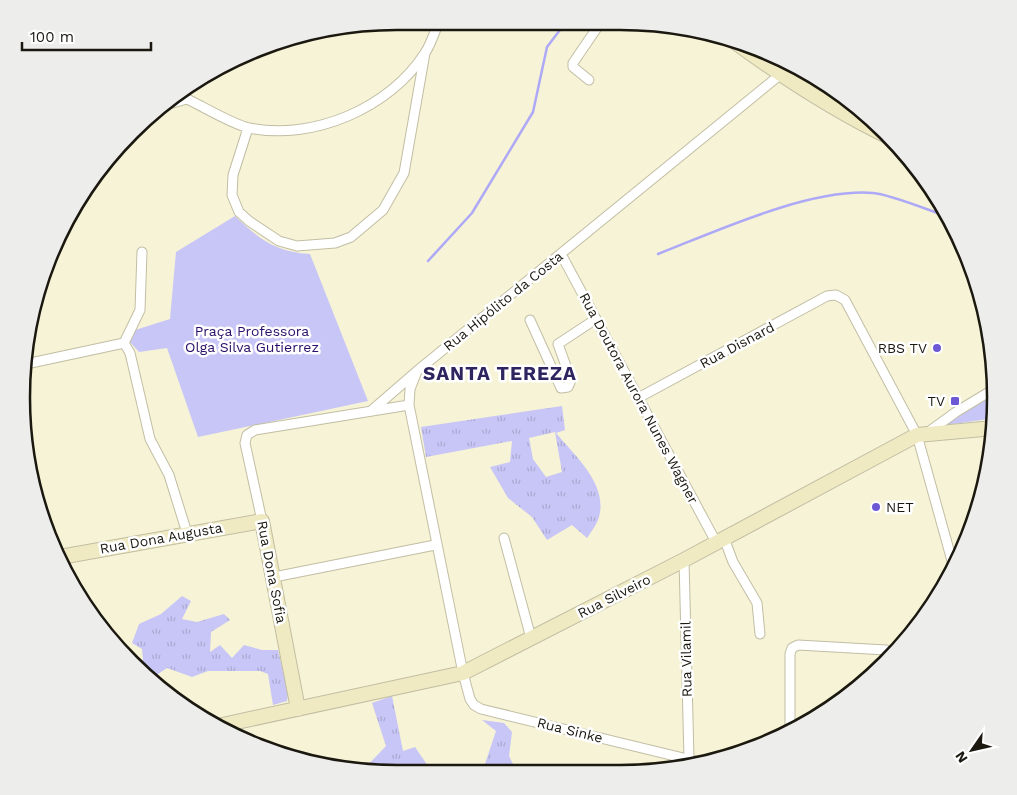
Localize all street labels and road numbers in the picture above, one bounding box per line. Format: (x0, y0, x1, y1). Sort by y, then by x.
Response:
street label: Rua Hipólito da Costa (440, 248, 566, 354)
street label: Rua Doutora Aurora Nunes Wagner (576, 290, 702, 506)
street label: Rua Disnard (697, 319, 777, 371)
street label: Rua Dona Augusta (98, 519, 224, 557)
street label: Rua Dona Sofia (254, 519, 290, 625)
street label: Rua Silveiro (575, 571, 653, 621)
street label: Rua Vilamil (677, 620, 695, 697)
street label: Rua Sinke (535, 714, 605, 746)

